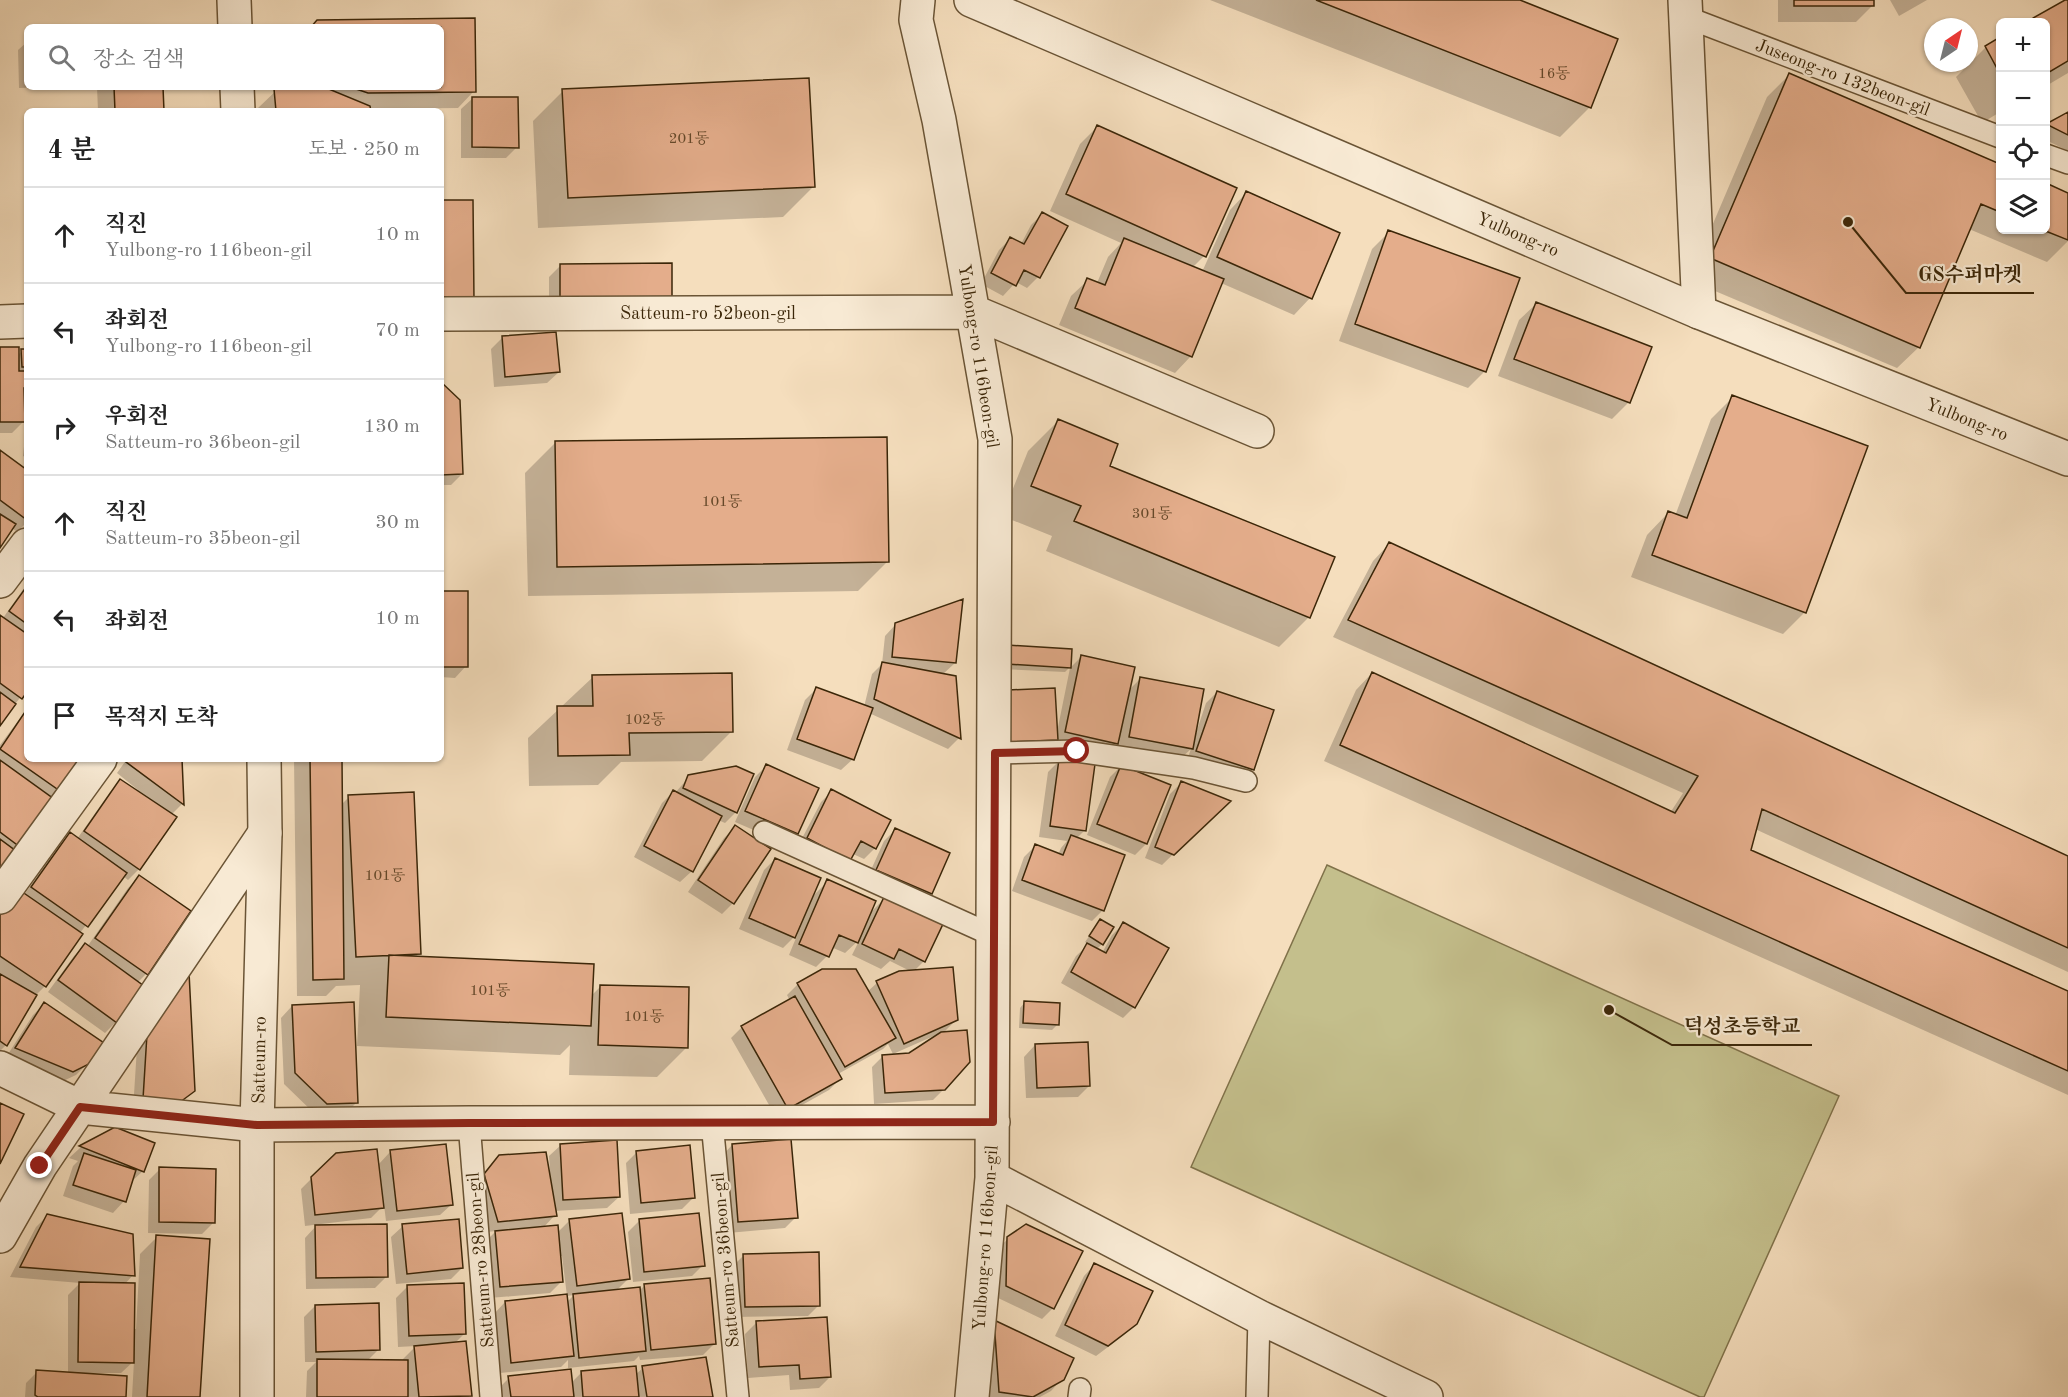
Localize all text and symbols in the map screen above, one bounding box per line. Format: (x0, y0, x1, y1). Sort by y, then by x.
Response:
north arrow (1924, 18, 1978, 72)
map controls (1996, 18, 2050, 234)
button: + (1996, 18, 2050, 72)
search box (24, 24, 444, 90)
street label: Juseong-ro 132beon-gil (1753, 36, 1933, 120)
icon: search (45, 41, 78, 74)
text: 장소 검색 (93, 49, 184, 71)
house number: 16동 (1538, 66, 1570, 82)
button: − (1996, 72, 2050, 126)
button: locate (1996, 126, 2050, 180)
house number: 201동 (669, 131, 710, 147)
text: 4 분 (48, 138, 95, 164)
text: 도보 · 250 m (308, 140, 420, 160)
button: layers (1996, 180, 2050, 234)
street label: Yulbong-ro (1474, 210, 1561, 260)
text: 직진 (105, 214, 148, 236)
icon: ahead (48, 219, 81, 252)
text: 10 m (375, 225, 420, 245)
text: Yulbong-ro 116beon-gil (105, 241, 312, 261)
callout: GS수퍼마켓 (1906, 255, 2034, 293)
street label: Yulbong-ro 116beon-gil (955, 263, 1001, 450)
text: GS수퍼마켓 (1918, 263, 2022, 286)
street label: Satteum-ro 52beon-gil (620, 305, 796, 323)
text: 좌회전 (105, 310, 169, 332)
icon: left (48, 315, 81, 348)
text: 70 m (375, 321, 420, 341)
text: Yulbong-ro 116beon-gil (105, 337, 312, 357)
street label: Yulbong-ro (1923, 395, 2011, 445)
text: 우회전 (105, 406, 169, 428)
icon: right (48, 411, 81, 444)
text: 130 m (364, 417, 420, 437)
text: Satteum-ro 36beon-gil (105, 433, 301, 453)
house number: 101동 (702, 494, 743, 510)
text: 직진 (105, 502, 148, 524)
house number: 301동 (1132, 506, 1173, 522)
icon: ahead (48, 507, 81, 540)
text: 30 m (375, 513, 420, 533)
text: Satteum-ro 35beon-gil (105, 529, 301, 549)
icon: left (48, 603, 81, 636)
text: 10 m (375, 609, 420, 629)
text: 좌회전 (105, 611, 169, 633)
icon: arrive (48, 699, 81, 732)
text: 목적지 도착 (105, 707, 217, 729)
house number: 102동 (625, 712, 666, 728)
route start (1063, 737, 1089, 763)
house number: 101동 (365, 868, 406, 884)
house number: 101동 (470, 983, 511, 999)
callout: 덕성초등학교 (1672, 1007, 1812, 1045)
house number: 101동 (624, 1009, 665, 1025)
text: 덕성초등학교 (1684, 1015, 1801, 1038)
street label: Satteum-ro (250, 1016, 270, 1104)
street label: Yulbong-ro 116beon-gil (971, 1144, 1001, 1332)
route end (26, 1152, 52, 1178)
street label: Satteum-ro 28beon-gil (464, 1171, 498, 1348)
street label: Satteum-ro 36beon-gil (709, 1171, 743, 1348)

